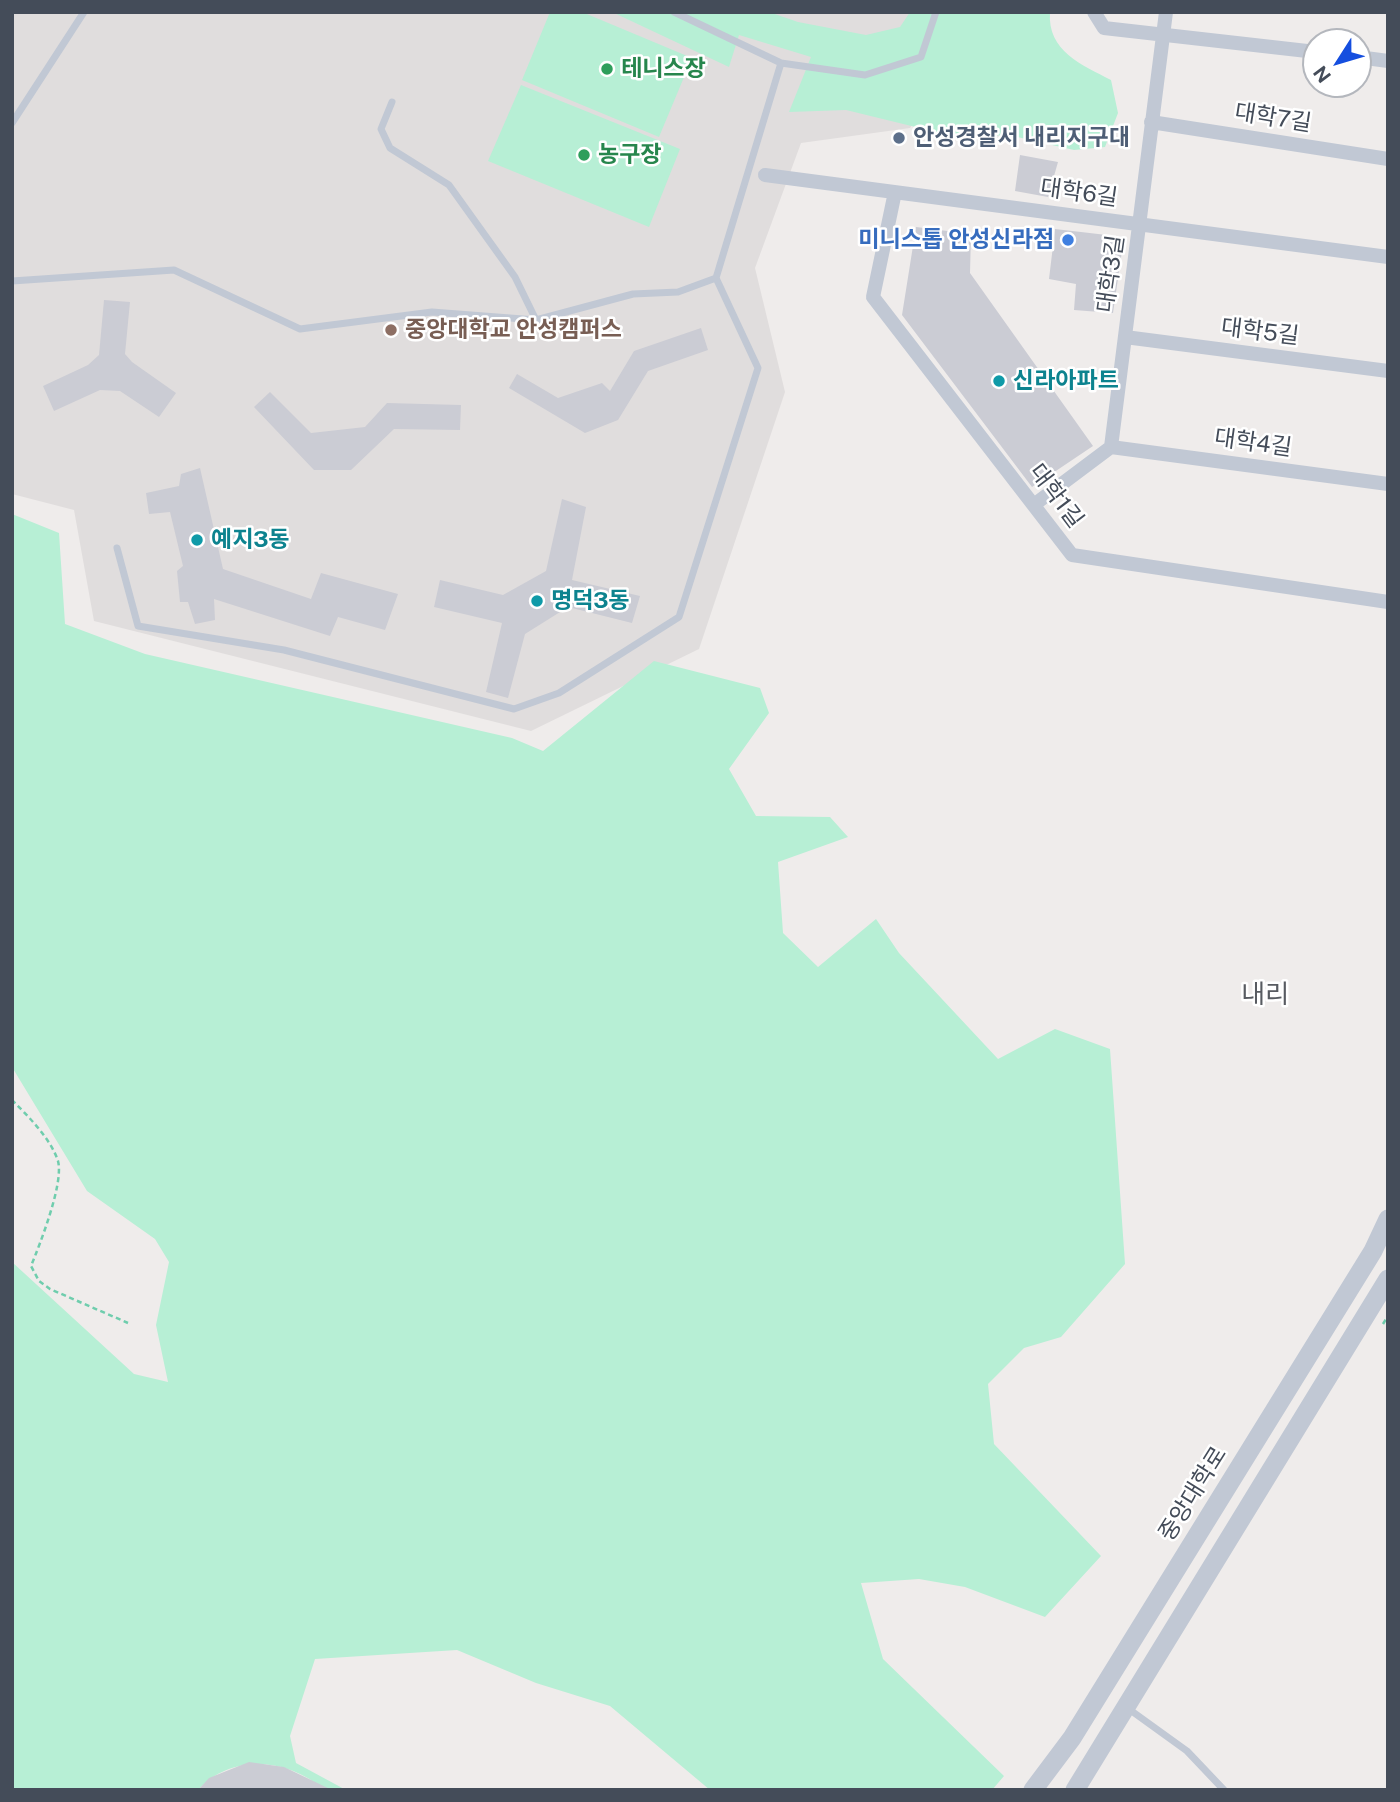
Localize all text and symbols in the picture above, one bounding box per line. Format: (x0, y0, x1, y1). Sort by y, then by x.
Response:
north arrow (1302, 28, 1372, 98)
place label: 테니스장 (621, 55, 706, 83)
marker: 테니스장 (599, 61, 615, 77)
text: N (1309, 62, 1335, 87)
street label: 대학7길 (1233, 98, 1313, 138)
place label: 안성경찰서 내리지구대 (913, 124, 1130, 152)
marker: 안성경찰서 내리지구대 (891, 130, 907, 146)
place label: 농구장 (598, 141, 661, 169)
marker: 농구장 (576, 147, 592, 163)
street label: 대학6길 (1039, 174, 1119, 212)
place label: 미니스톱 안성신라점 (858, 226, 1054, 254)
marker: 미니스톱 안성신라점 (1060, 232, 1076, 248)
street label: 대학3길 (1092, 233, 1130, 315)
street label: 대학5길 (1220, 314, 1300, 350)
place label: 중앙대학교 안성캠퍼스 (405, 316, 622, 344)
marker: 중앙대학교 안성캠퍼스 (383, 322, 399, 338)
place label: 신라아파트 (1013, 367, 1119, 395)
marker: 신라아파트 (991, 373, 1007, 389)
street label: 대학4길 (1212, 424, 1294, 462)
street label: 대학1길 (1023, 459, 1089, 533)
place label: 예지3동 (211, 526, 290, 554)
marker: 예지3동 (189, 532, 205, 548)
place label: 명덕3동 (551, 587, 630, 615)
marker: 명덕3동 (529, 593, 545, 609)
district label: 내리 (1241, 979, 1289, 1011)
street label: 중앙대학로 (1153, 1442, 1233, 1546)

